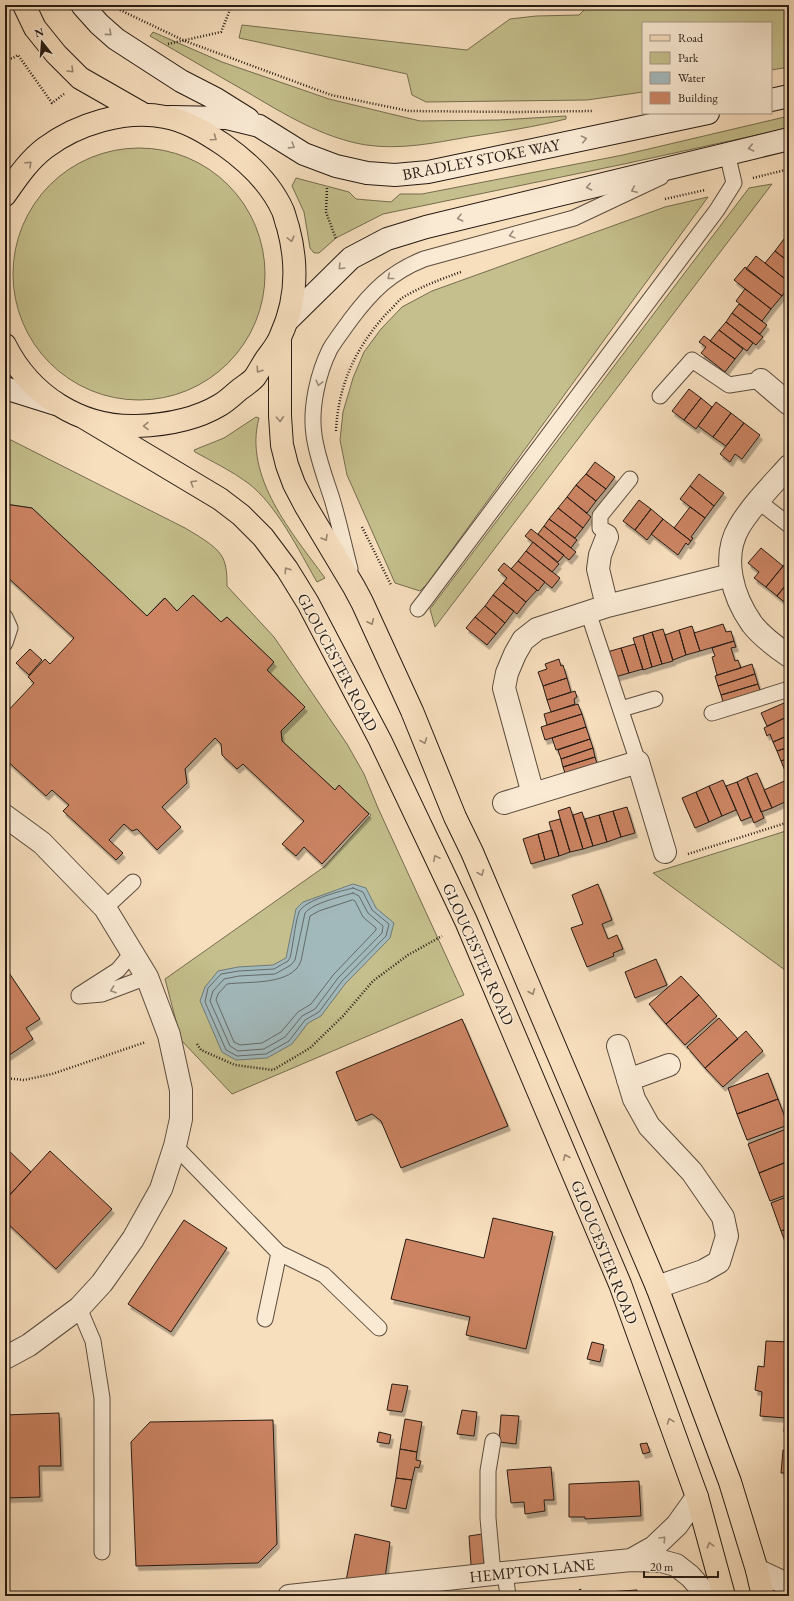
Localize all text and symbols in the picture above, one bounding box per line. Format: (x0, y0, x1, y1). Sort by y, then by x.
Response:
north arrow (22, 22, 62, 62)
legend (642, 22, 772, 114)
text: N (33, 24, 45, 40)
one-way arrow (104, 29, 112, 36)
text: Road (678, 30, 704, 46)
text: Park (678, 50, 699, 66)
one-way arrow (66, 65, 74, 73)
text: Water (678, 70, 705, 86)
text: Building (678, 90, 719, 106)
one-way arrow (210, 133, 217, 140)
street label: BRADLEY STOKE WAY (400, 134, 562, 185)
one-way arrow (581, 136, 587, 144)
one-way arrow (288, 142, 295, 149)
one-way arrow (748, 144, 754, 152)
one-way arrow (24, 162, 31, 169)
one-way arrow (585, 182, 592, 190)
one-way arrow (631, 185, 638, 193)
one-way arrow (457, 214, 463, 222)
one-way arrow (509, 230, 516, 238)
one-way arrow (286, 235, 295, 242)
one-way arrow (338, 262, 346, 270)
one-way arrow (388, 272, 395, 279)
one-way arrow (256, 366, 264, 373)
one-way arrow (315, 379, 324, 386)
one-way arrow (276, 416, 285, 422)
one-way arrow (143, 422, 149, 430)
one-way arrow (190, 480, 197, 488)
one-way arrow (321, 534, 328, 541)
one-way arrow (284, 567, 292, 574)
street label: GLOUCESTER ROAD (292, 590, 383, 735)
one-way arrow (366, 617, 374, 625)
one-way arrow (420, 737, 428, 744)
one-way arrow (433, 855, 441, 863)
one-way arrow (477, 869, 485, 876)
street label: GLOUCESTER ROAD (438, 880, 519, 1029)
one-way arrow (110, 986, 117, 994)
one-way arrow (527, 988, 535, 996)
one-way arrow (563, 1154, 571, 1161)
street label: GLOUCESTER ROAD (566, 1177, 643, 1327)
one-way arrow (666, 1418, 674, 1425)
one-way arrow (658, 1536, 666, 1544)
one-way arrow (706, 1542, 715, 1549)
street label: HEMPTON LANE (468, 1553, 596, 1588)
scale bar (644, 1553, 718, 1579)
text: 20 m (650, 1559, 674, 1575)

